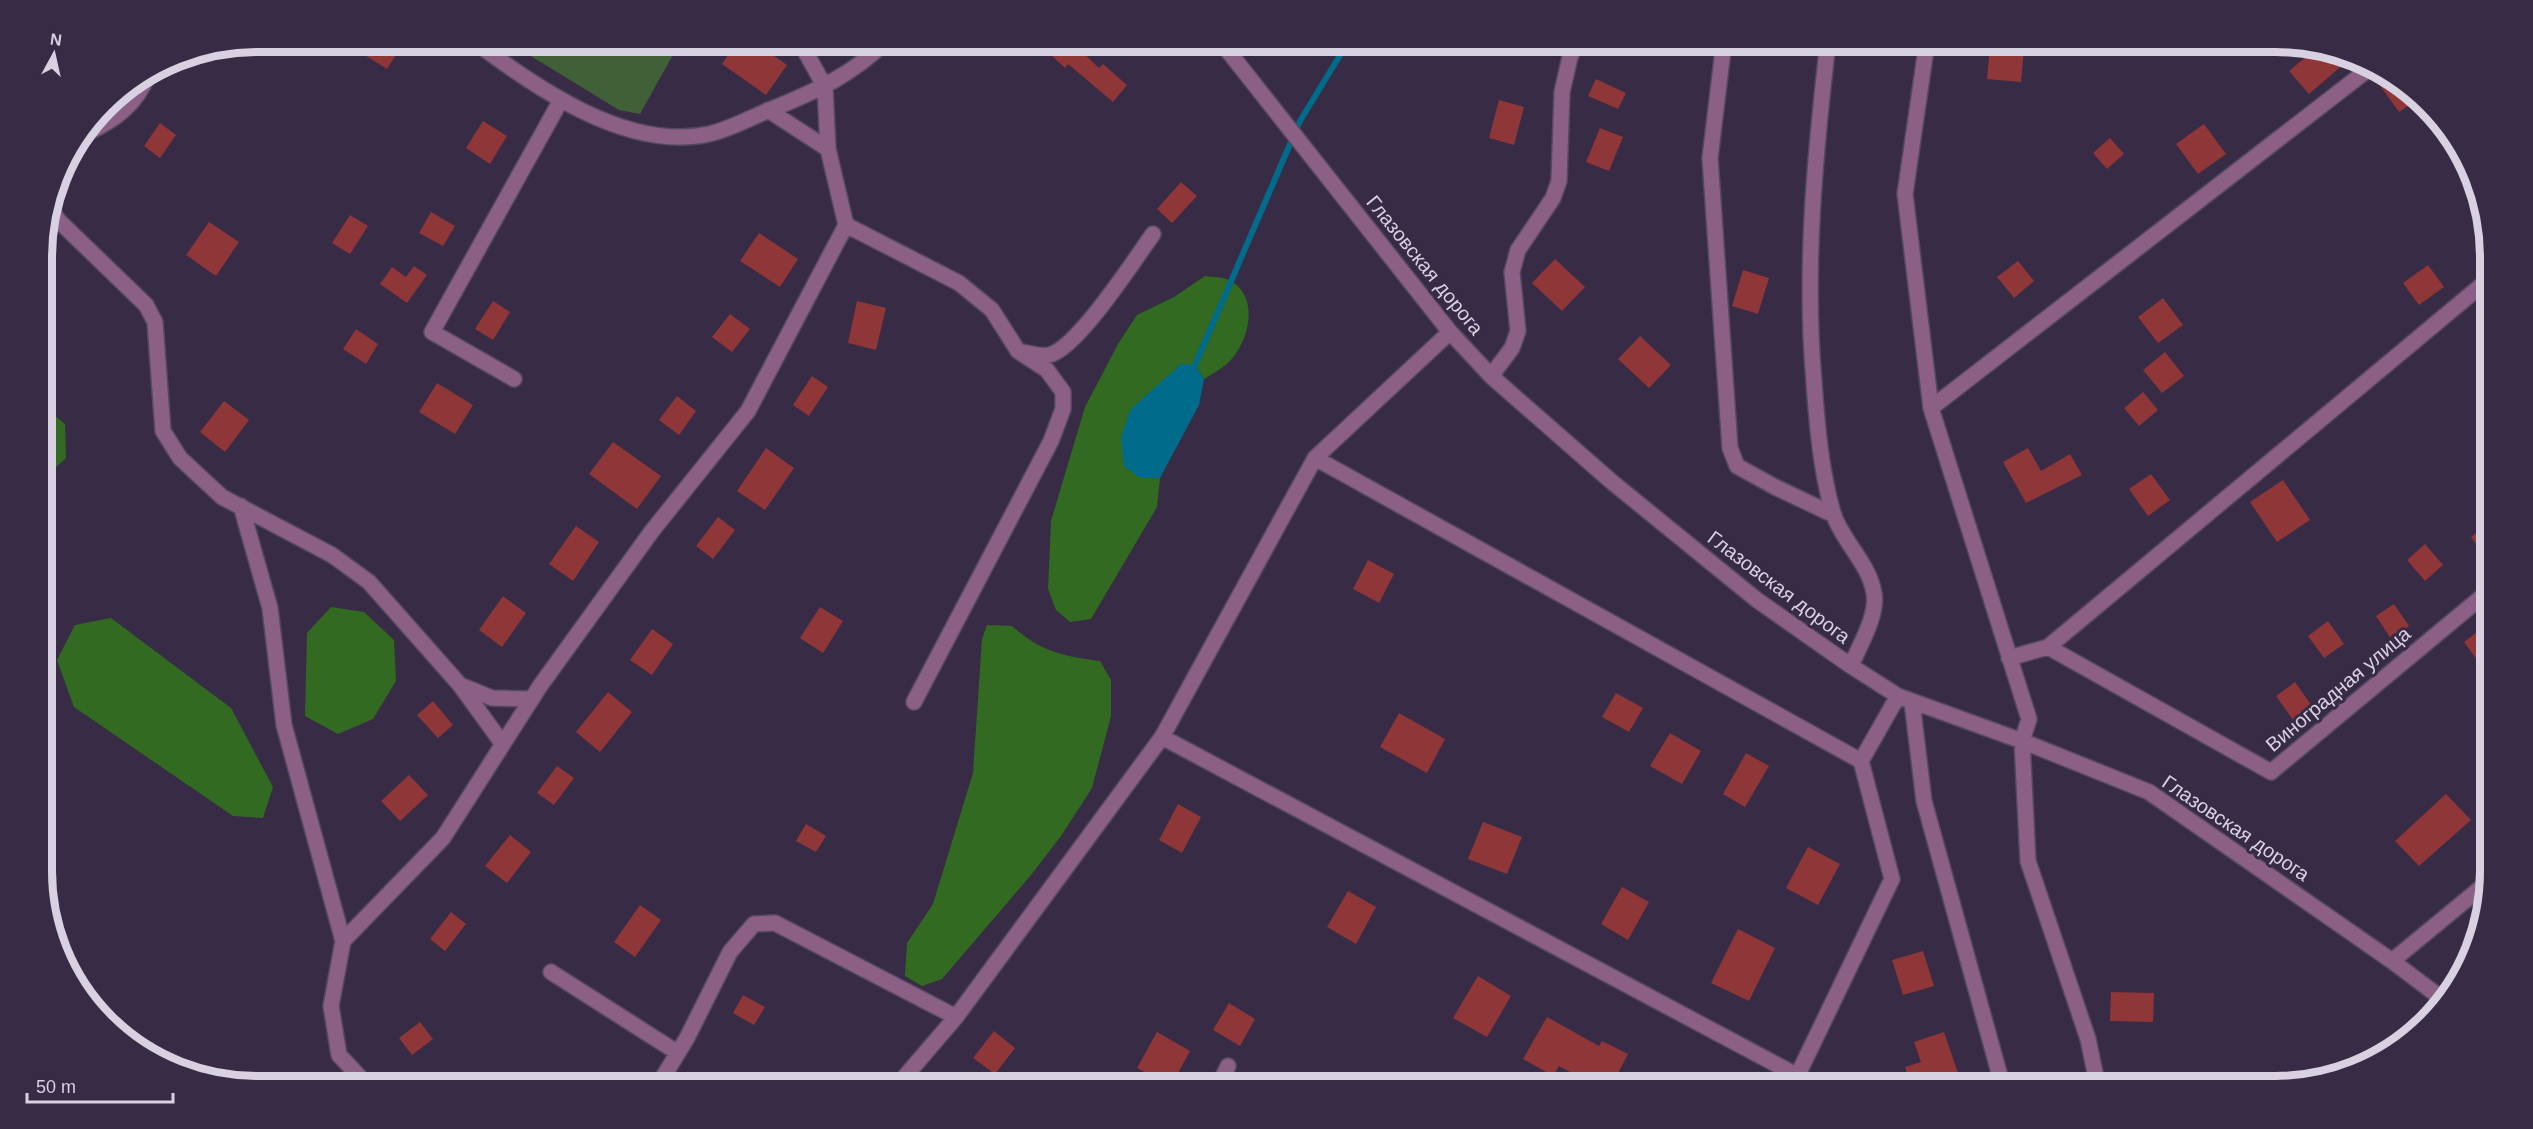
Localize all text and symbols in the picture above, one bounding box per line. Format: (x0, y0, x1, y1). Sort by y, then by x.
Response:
north arrow (24, 24, 84, 84)
text: N (49, 30, 63, 49)
street label: Глазовская дорога (1362, 191, 1488, 340)
street label: Глазовская дорога (1704, 526, 1855, 648)
street label: Виноградная улица (2261, 622, 2415, 756)
street label: Глазовская дорога (2158, 771, 2314, 886)
scale bar (27, 1066, 172, 1104)
text: 50 m (36, 1077, 76, 1097)

